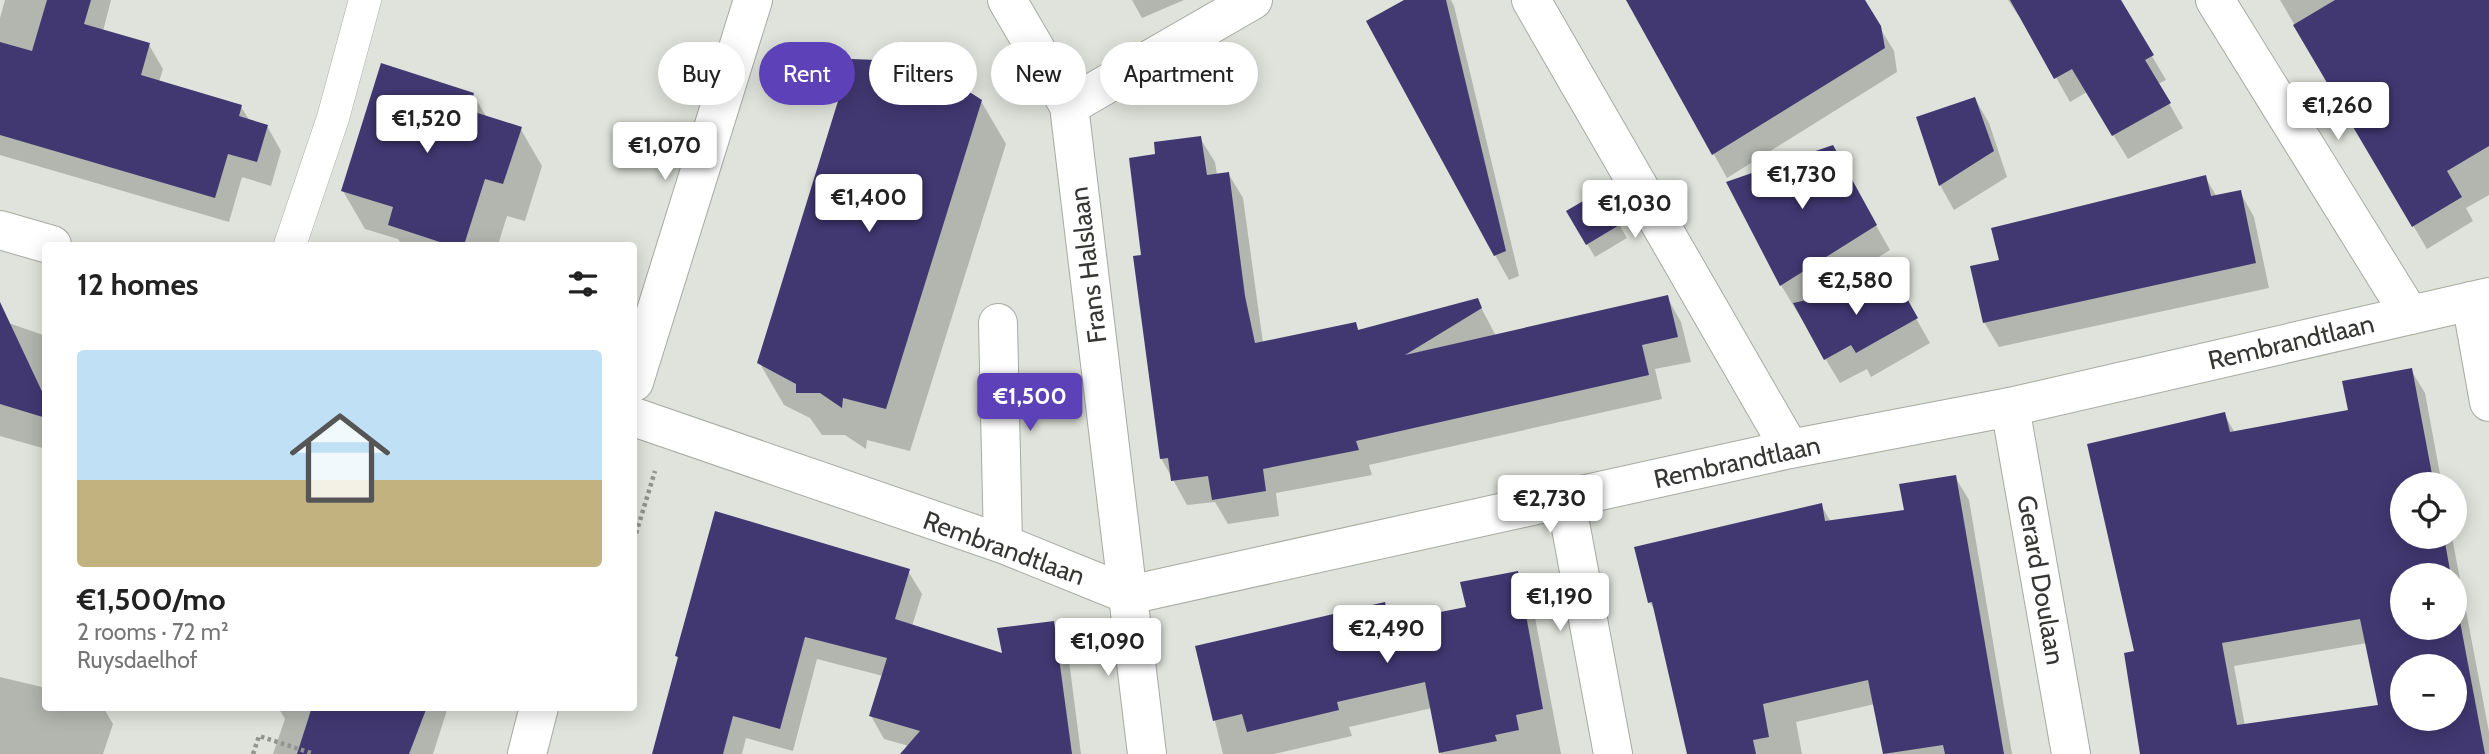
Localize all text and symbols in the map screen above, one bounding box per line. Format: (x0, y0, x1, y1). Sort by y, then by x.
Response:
chip: Buy (658, 42, 745, 105)
chip: Rent (759, 42, 855, 105)
chip: Filters (869, 42, 977, 105)
chip: New (991, 42, 1086, 105)
chip: Apartment (1100, 42, 1258, 105)
pin: €1,260 (2281, 82, 2395, 142)
text: €1,260 (2303, 91, 2373, 119)
pin: €1,520 (370, 96, 484, 155)
text: €1,520 (392, 104, 462, 132)
pin: €1,070 (608, 122, 722, 182)
text: €1,070 (629, 131, 701, 159)
pin: €1,730 (1745, 152, 1859, 211)
text: €1,730 (1768, 160, 1836, 188)
pin: €1,400 (812, 174, 926, 234)
pin: €1,030 (1578, 180, 1692, 240)
text: €1,400 (831, 183, 907, 211)
street label: Frans Halslaan (1063, 185, 1113, 345)
text: €1,030 (1598, 189, 1672, 217)
pin: €2,580 (1799, 258, 1913, 317)
icon: filters (564, 265, 602, 303)
text: 12 homes (77, 266, 199, 303)
text: €2,580 (1819, 266, 1893, 294)
street label: Rembrandtlaan (2205, 307, 2377, 377)
pin: €1,500 (973, 374, 1087, 433)
text: €1,500 (993, 382, 1067, 410)
icon: home (277, 395, 403, 521)
street label: Rembrandtlaan (1651, 429, 1823, 495)
map controls (2390, 472, 2467, 731)
button: locate (2390, 472, 2467, 549)
pin: €2,730 (1493, 476, 1607, 535)
text: €2,730 (1514, 484, 1586, 512)
street label: Gerard Doulaan (2010, 493, 2072, 667)
street label: Rembrandtlaan (919, 504, 1089, 592)
button: + (2390, 563, 2467, 640)
pin: €1,190 (1503, 574, 1617, 633)
text: €1,500/mo (77, 581, 226, 618)
text: €1,190 (1527, 582, 1593, 610)
pin: €2,490 (1330, 606, 1444, 665)
text: €2,490 (1349, 614, 1425, 642)
text: 2 rooms · 72 m² (77, 618, 229, 646)
pin: €1,090 (1051, 618, 1165, 678)
text: €1,090 (1071, 627, 1145, 655)
text: Ruysdaelhof (77, 646, 197, 674)
button: − (2390, 654, 2467, 731)

